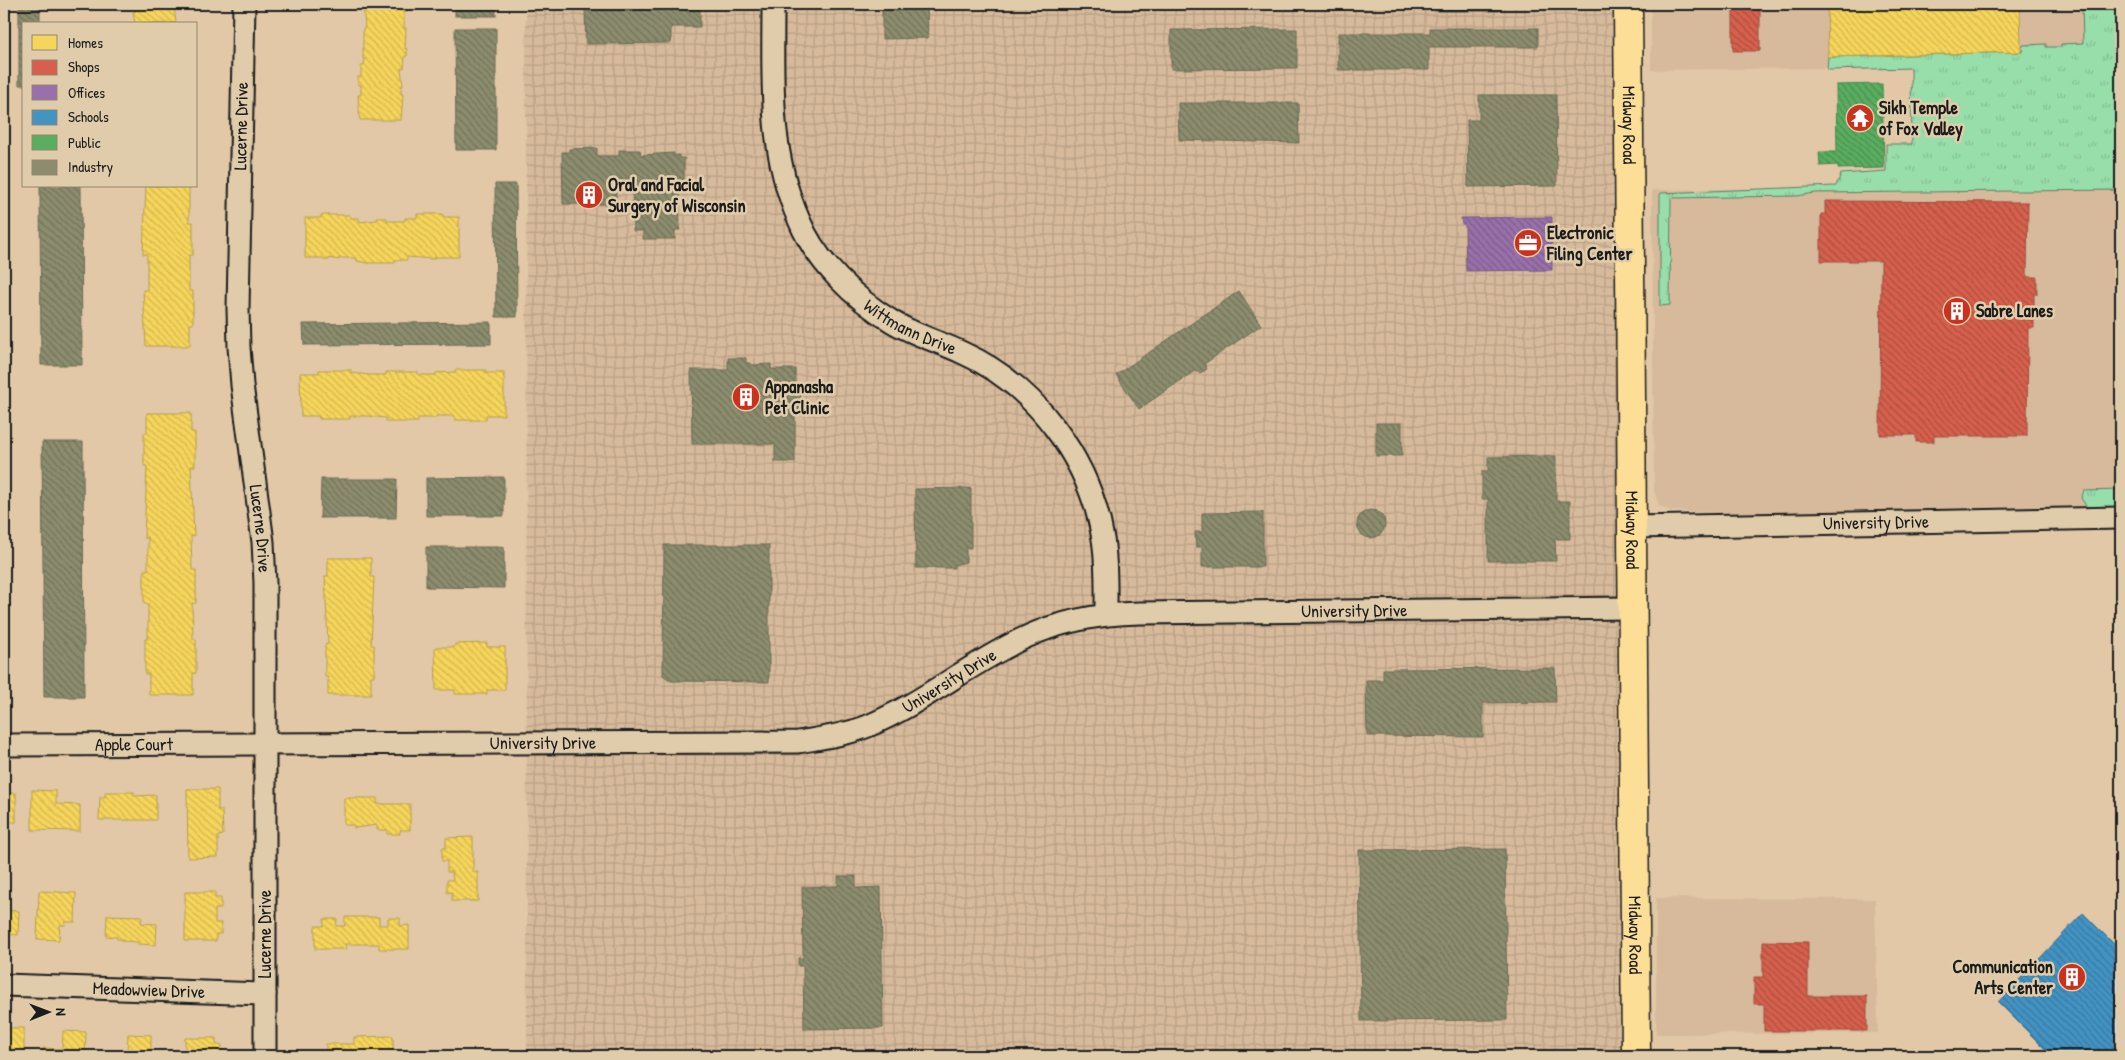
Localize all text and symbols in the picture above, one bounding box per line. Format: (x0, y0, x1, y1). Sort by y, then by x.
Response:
legend (22, 22, 198, 188)
text: Homes (68, 32, 103, 53)
text: Shops (68, 56, 100, 77)
text: Offices (68, 82, 105, 103)
street label: Lucerne Drive (227, 82, 254, 170)
street label: Midway Road (1617, 86, 1642, 164)
place label: Sikh Temple of Fox Valley (1879, 95, 1963, 142)
temple icon: Sikh Temple of Fox Valley (1845, 103, 1875, 133)
text: Schools (68, 106, 109, 127)
text: Public (68, 132, 101, 153)
text: Industry (68, 156, 113, 177)
place label: Oral and Facial Surgery of Wisconsin (608, 172, 746, 219)
building icon: Oral and Facial Surgery of Wisconsin (574, 180, 604, 210)
place label: Electronic Filing Center (1546, 220, 1632, 267)
office icon: Electronic Filing Center (1513, 228, 1543, 258)
street label: Wittmann Drive (859, 293, 961, 361)
building icon: Sabre Lanes (1942, 296, 1972, 326)
place label: Sabre Lanes (1976, 298, 2053, 323)
place label: Appanasha Pet Clinic (765, 374, 834, 420)
building icon: Appanasha Pet Clinic (731, 382, 761, 412)
street label: Lucerne Drive (243, 483, 277, 573)
street label: Midway Road (1620, 491, 1645, 569)
street label: University Drive (1823, 509, 1929, 535)
street label: University Drive (1301, 597, 1408, 623)
street label: University Drive (897, 642, 1001, 719)
street label: University Drive (490, 730, 596, 755)
street label: Apple Court (95, 731, 174, 757)
street label: Lucerne Drive (252, 890, 277, 978)
street label: Midway Road (1623, 896, 1648, 974)
place label: Communication Arts Center (1952, 954, 2053, 1000)
building icon: Communication Arts Center (2057, 962, 2087, 992)
street label: Meadowview Drive (92, 975, 206, 1004)
north arrow (22, 988, 72, 1038)
text: N (52, 1008, 71, 1016)

